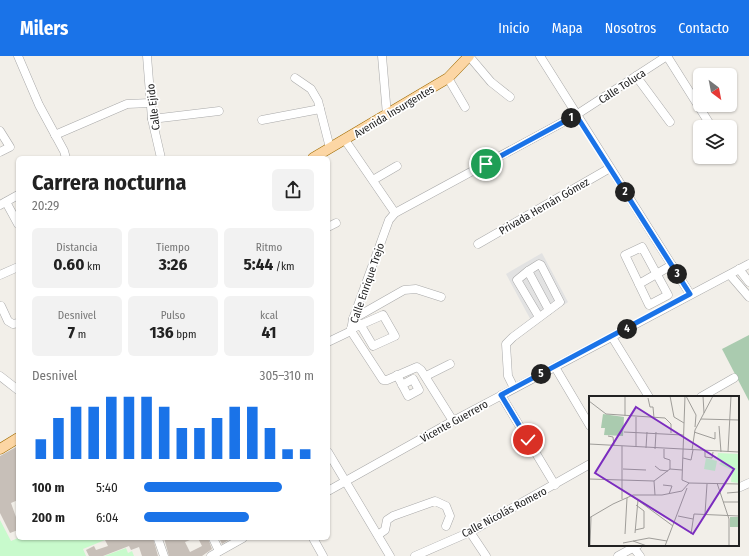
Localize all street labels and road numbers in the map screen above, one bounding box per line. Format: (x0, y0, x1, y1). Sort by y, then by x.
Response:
street label: Calle Toluca (596, 66, 648, 106)
street label: Avenida Insurgentes (352, 82, 437, 140)
street label: Calle Ejido (144, 83, 163, 131)
street label: Privada Hernán Gómez (497, 175, 592, 238)
street label: Calle Enrique Trejo (348, 241, 387, 325)
street label: Vicente Guerrero (418, 397, 490, 445)
street label: Calle Nicolás Romero (459, 484, 549, 540)

